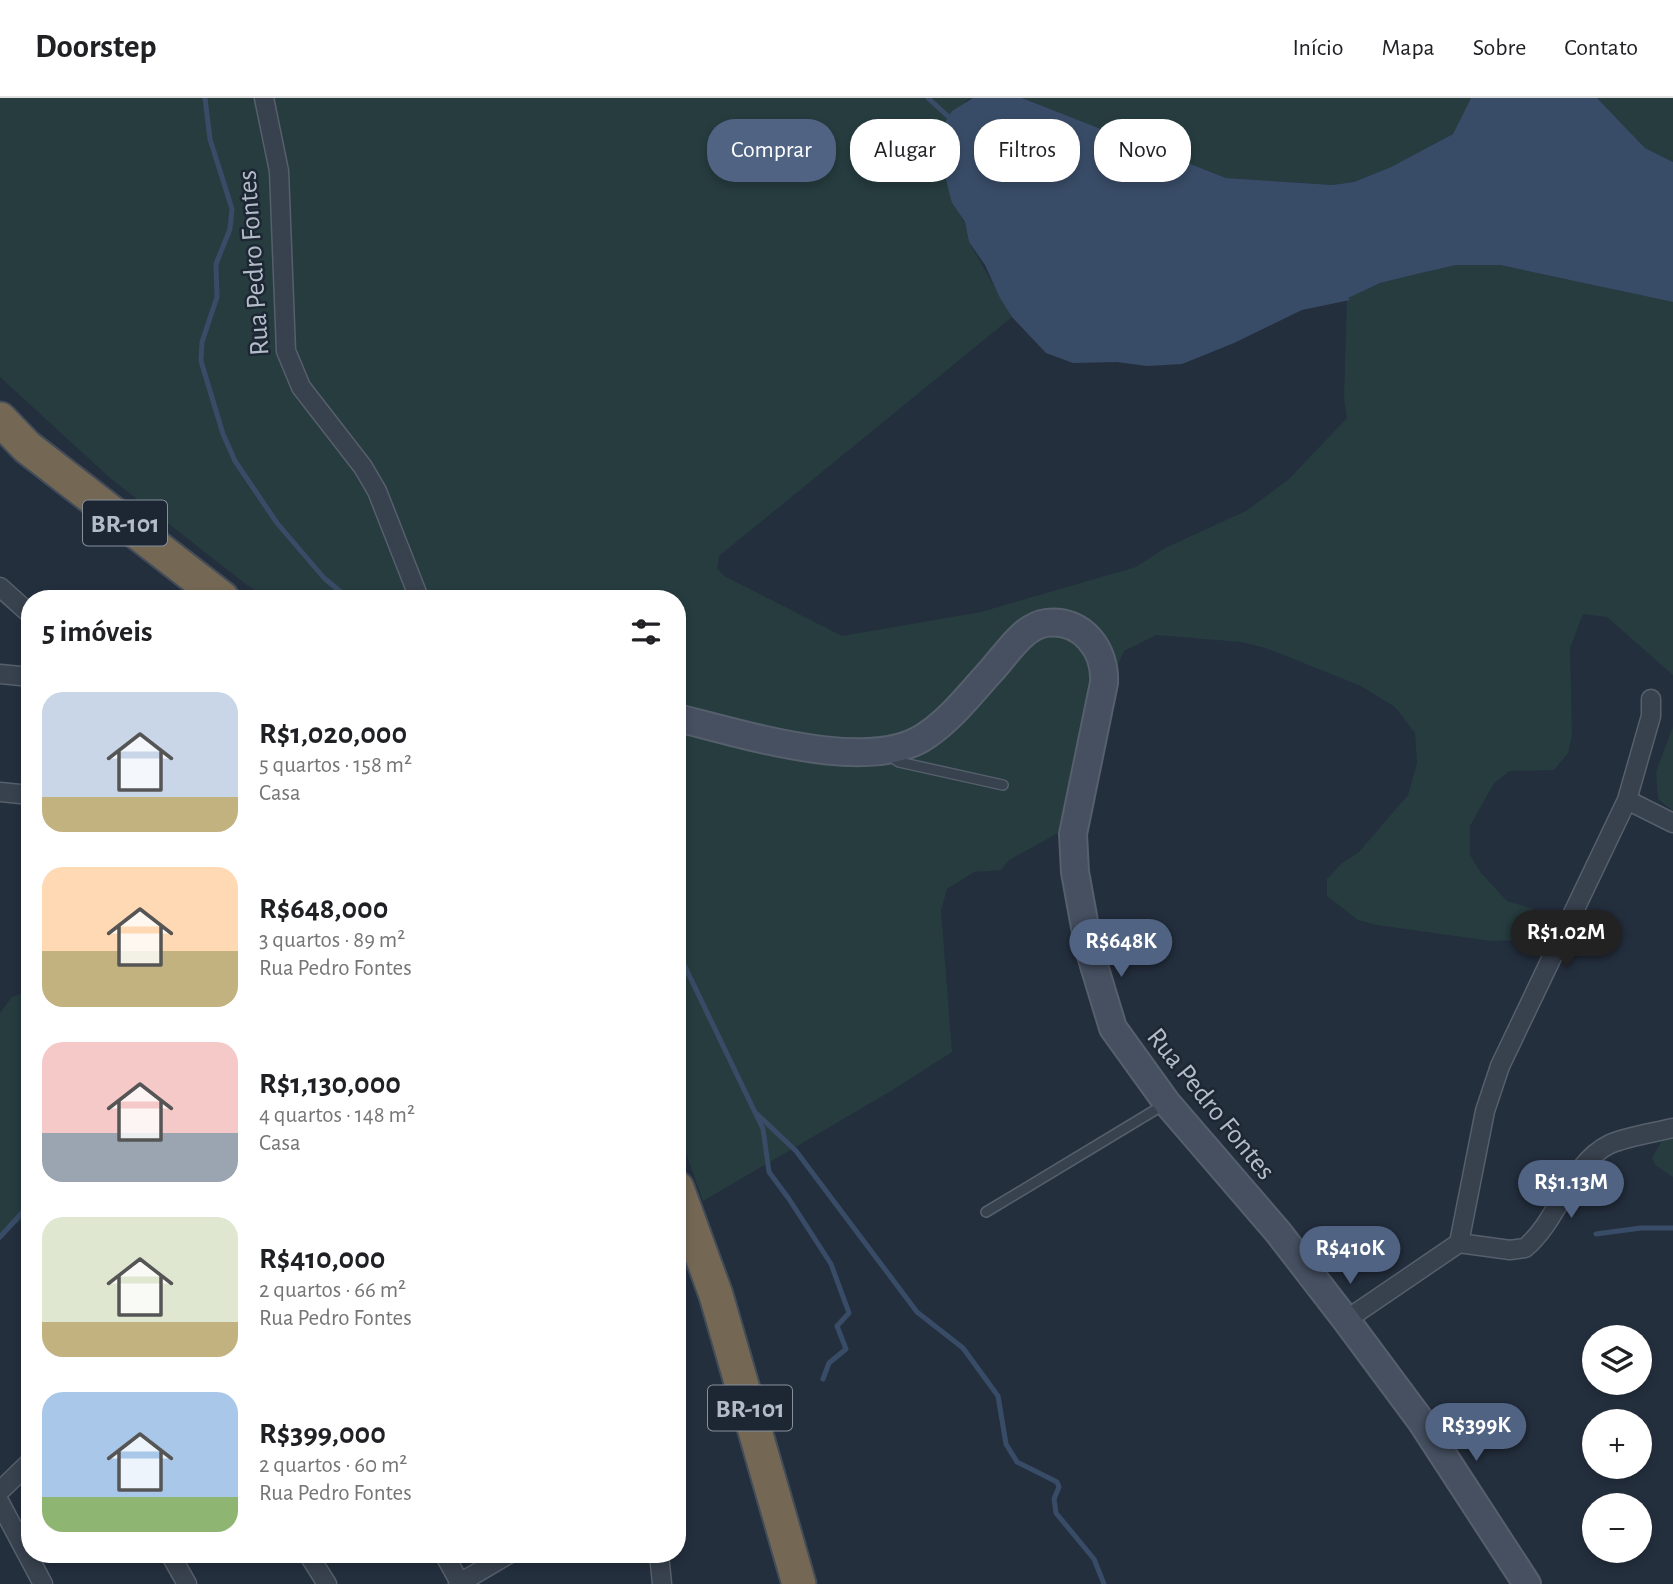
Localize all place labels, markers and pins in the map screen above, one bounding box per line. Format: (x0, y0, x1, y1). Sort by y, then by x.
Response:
pin: R$1.02M (1501, 910, 1631, 970)
pin: R$648K (1064, 920, 1178, 979)
pin: R$1.13M (1506, 1160, 1636, 1220)
pin: R$410K (1293, 1226, 1407, 1286)
pin: R$399K (1419, 1404, 1533, 1463)

